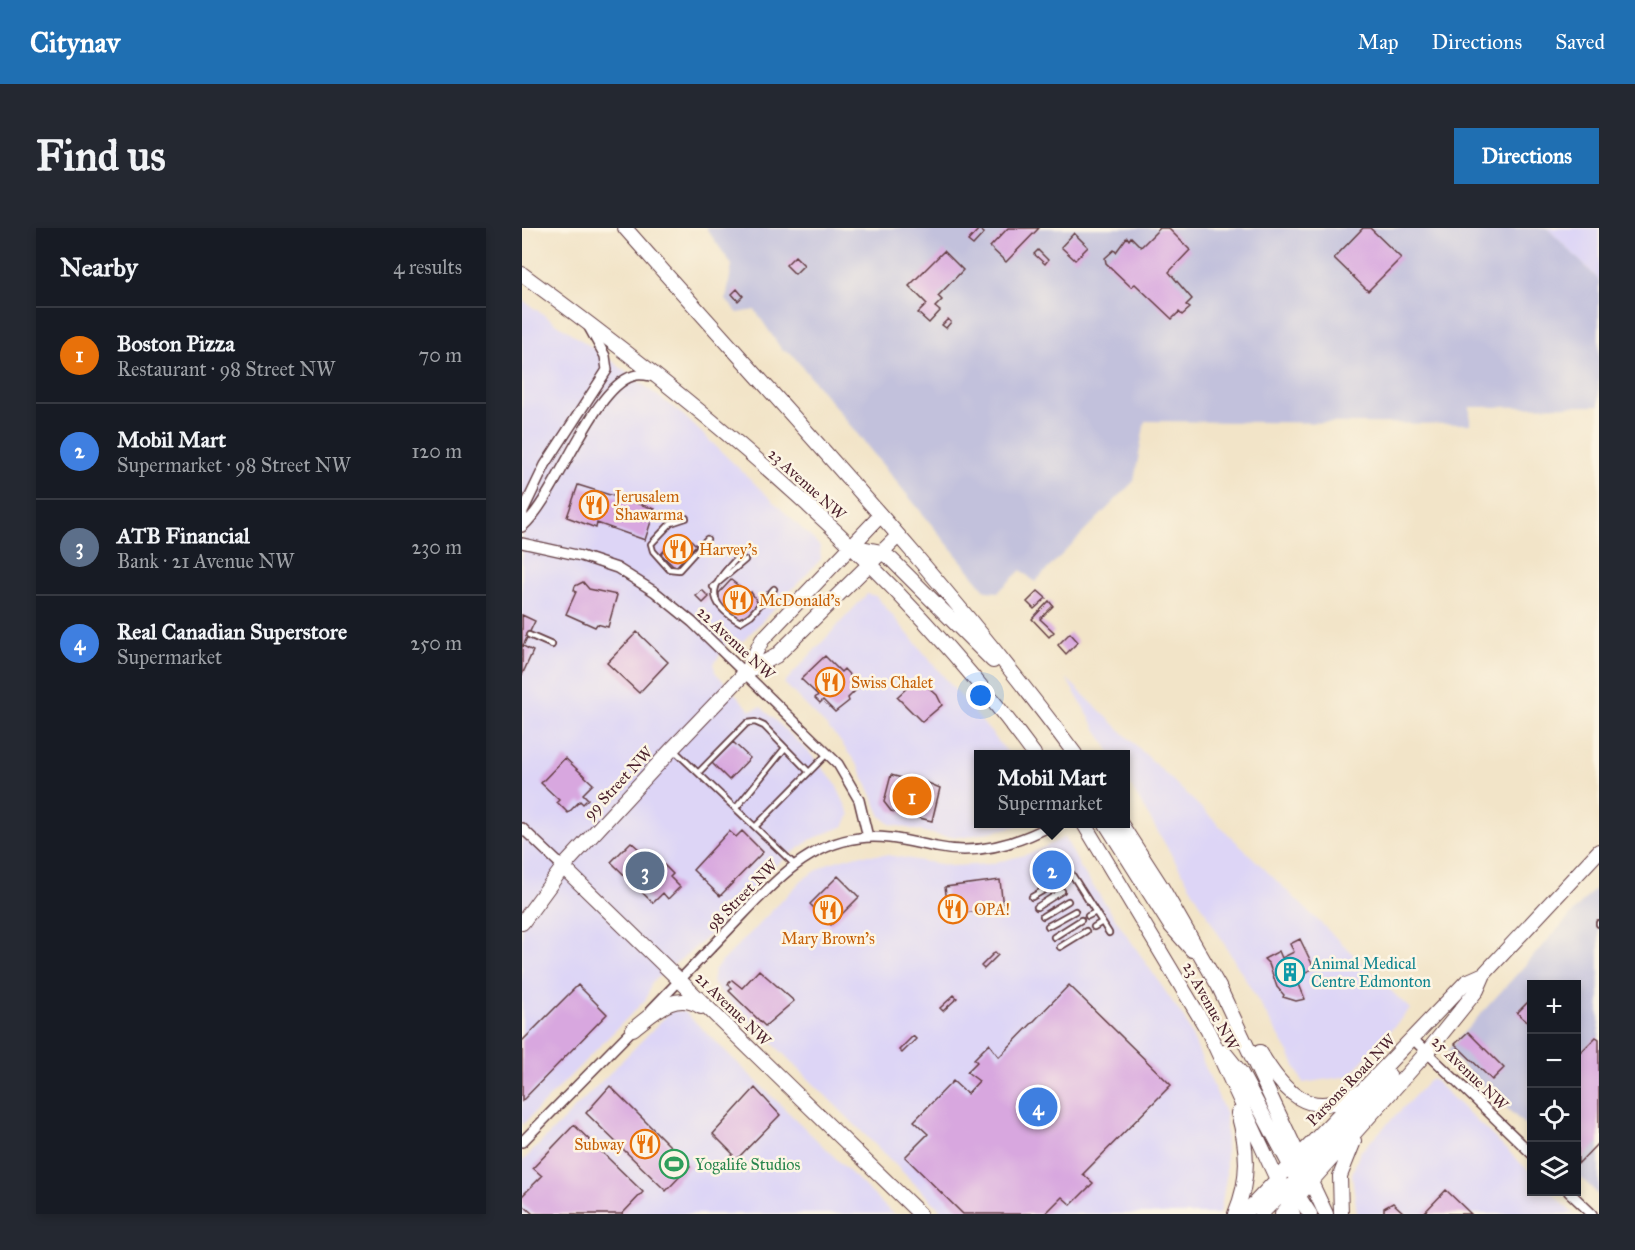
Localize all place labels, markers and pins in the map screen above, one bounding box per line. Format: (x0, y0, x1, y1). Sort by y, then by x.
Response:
place label: Jerusalem Shawarma (613, 487, 683, 524)
restaurant icon: Jerusalem Shawarma (578, 489, 610, 521)
restaurant icon: Harvey's (662, 533, 694, 565)
place label: Harvey's (699, 540, 758, 559)
restaurant icon: McDonald's (722, 584, 754, 616)
place label: McDonald's (759, 591, 840, 610)
restaurant icon: Swiss Chalet (814, 666, 846, 698)
place label: Swiss Chalet (851, 673, 934, 692)
pin: 1 (892, 774, 932, 818)
pin: 3 (626, 848, 664, 894)
pin: 2 (1032, 848, 1072, 892)
restaurant icon: OPA! (937, 893, 969, 925)
restaurant icon: Mary Brown's (812, 894, 844, 926)
place label: OPA! (974, 900, 1010, 919)
place label: Mary Brown's (781, 929, 875, 948)
place label: Animal Medical Centre Edmonton (1310, 954, 1431, 991)
building icon: Animal Medical Centre Edmonton (1274, 956, 1306, 988)
pin: 4 (1018, 1084, 1058, 1130)
restaurant icon: Subway (629, 1128, 661, 1160)
place label: Subway (574, 1135, 624, 1154)
sports icon: Yogalife Studios (658, 1148, 690, 1180)
place label: Yogalife Studios (695, 1155, 800, 1175)

